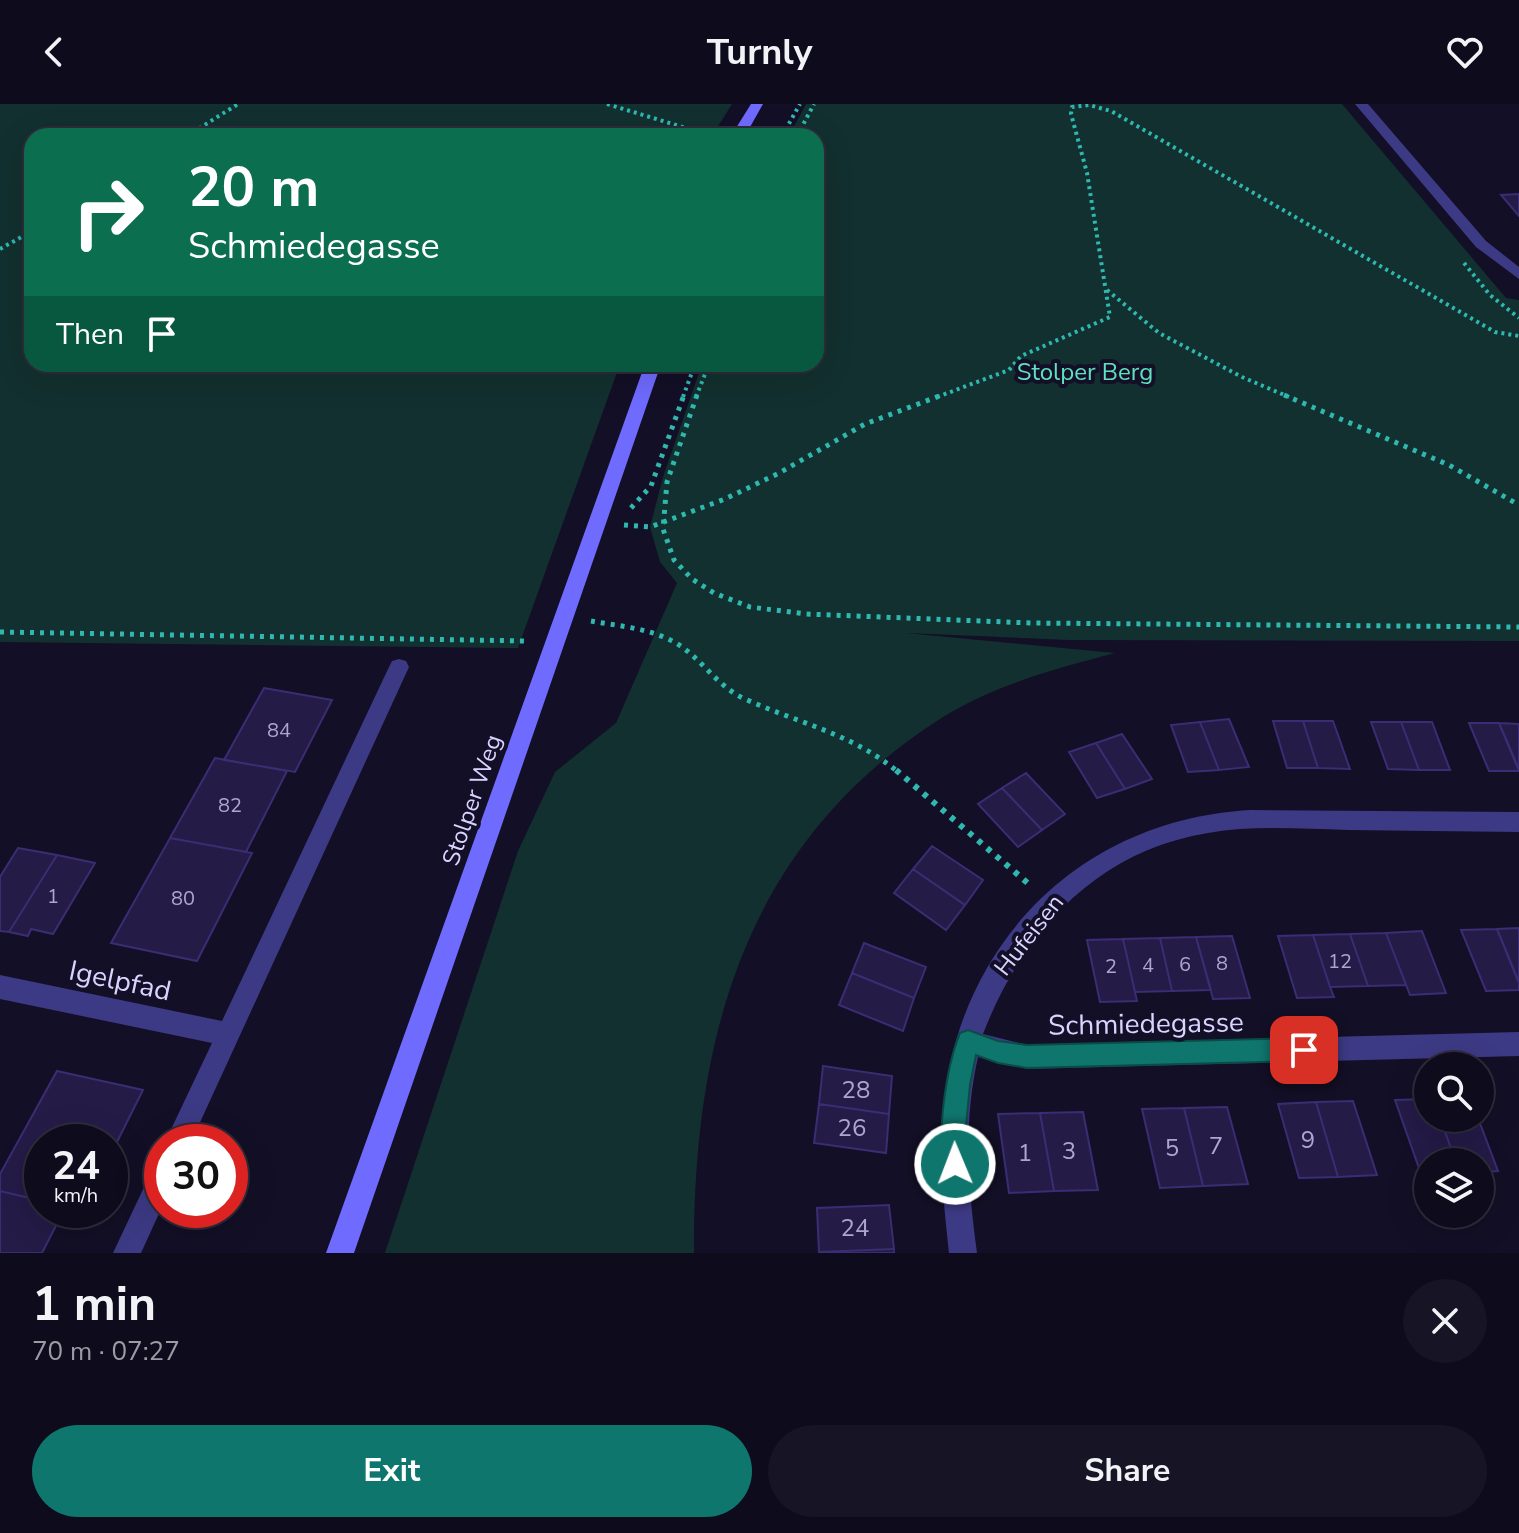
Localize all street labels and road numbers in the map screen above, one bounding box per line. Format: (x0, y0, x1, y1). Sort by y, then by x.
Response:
street label: Stolper Weg (435, 730, 509, 870)
street label: Hufeisen (987, 887, 1071, 983)
street label: Igelpfad (66, 952, 174, 1010)
street label: Schmiedegasse (1048, 1003, 1244, 1045)

